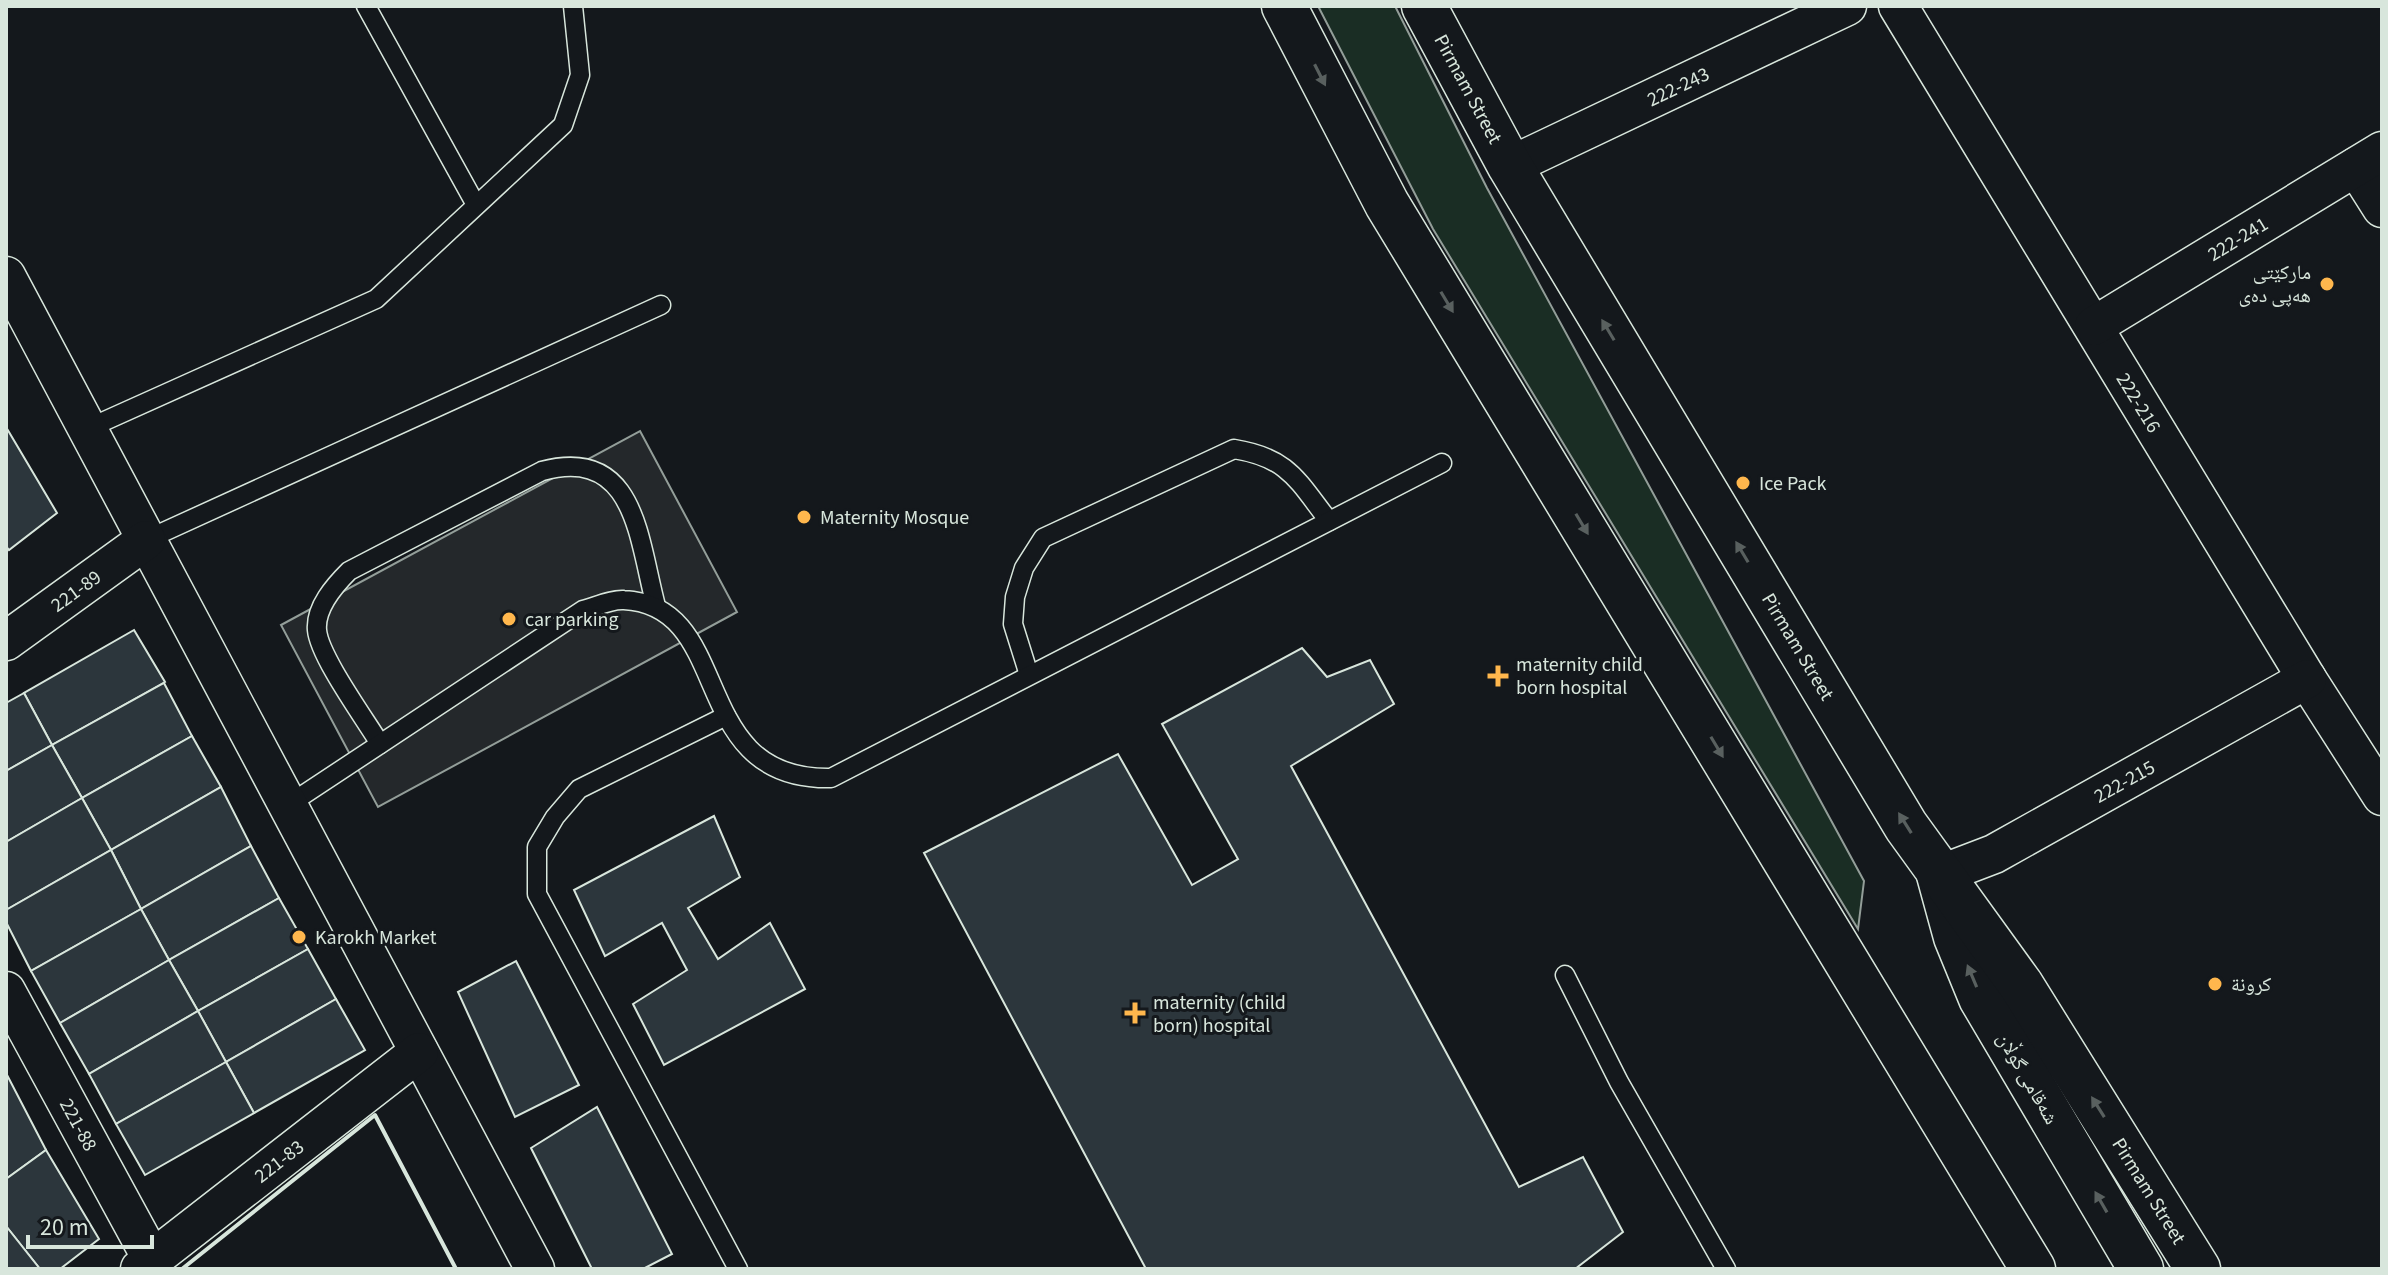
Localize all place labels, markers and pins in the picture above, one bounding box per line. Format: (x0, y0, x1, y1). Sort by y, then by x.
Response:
place label: مارکێتی هەپی دەی (2238, 259, 2311, 310)
marker: مارکێتی هەپی دەی (2318, 275, 2336, 293)
place label: Ice Pack (1759, 470, 1827, 498)
marker: Ice Pack (1734, 474, 1752, 492)
place label: Maternity Mosque (820, 504, 969, 532)
marker: Maternity Mosque (795, 508, 813, 526)
place label: car parking (525, 606, 619, 634)
marker: car parking (500, 610, 518, 628)
place label: maternity child born hospital (1516, 651, 1643, 702)
marker: maternity child born hospital (1487, 665, 1509, 687)
place label: Karokh Market (315, 924, 437, 952)
marker: Karokh Market (290, 928, 308, 946)
place label: كرونة (2231, 971, 2271, 999)
marker: كرونة (2206, 975, 2224, 993)
place label: maternity (child born) hospital (1153, 989, 1286, 1040)
marker: maternity (child born) hospital (1124, 1002, 1146, 1024)

